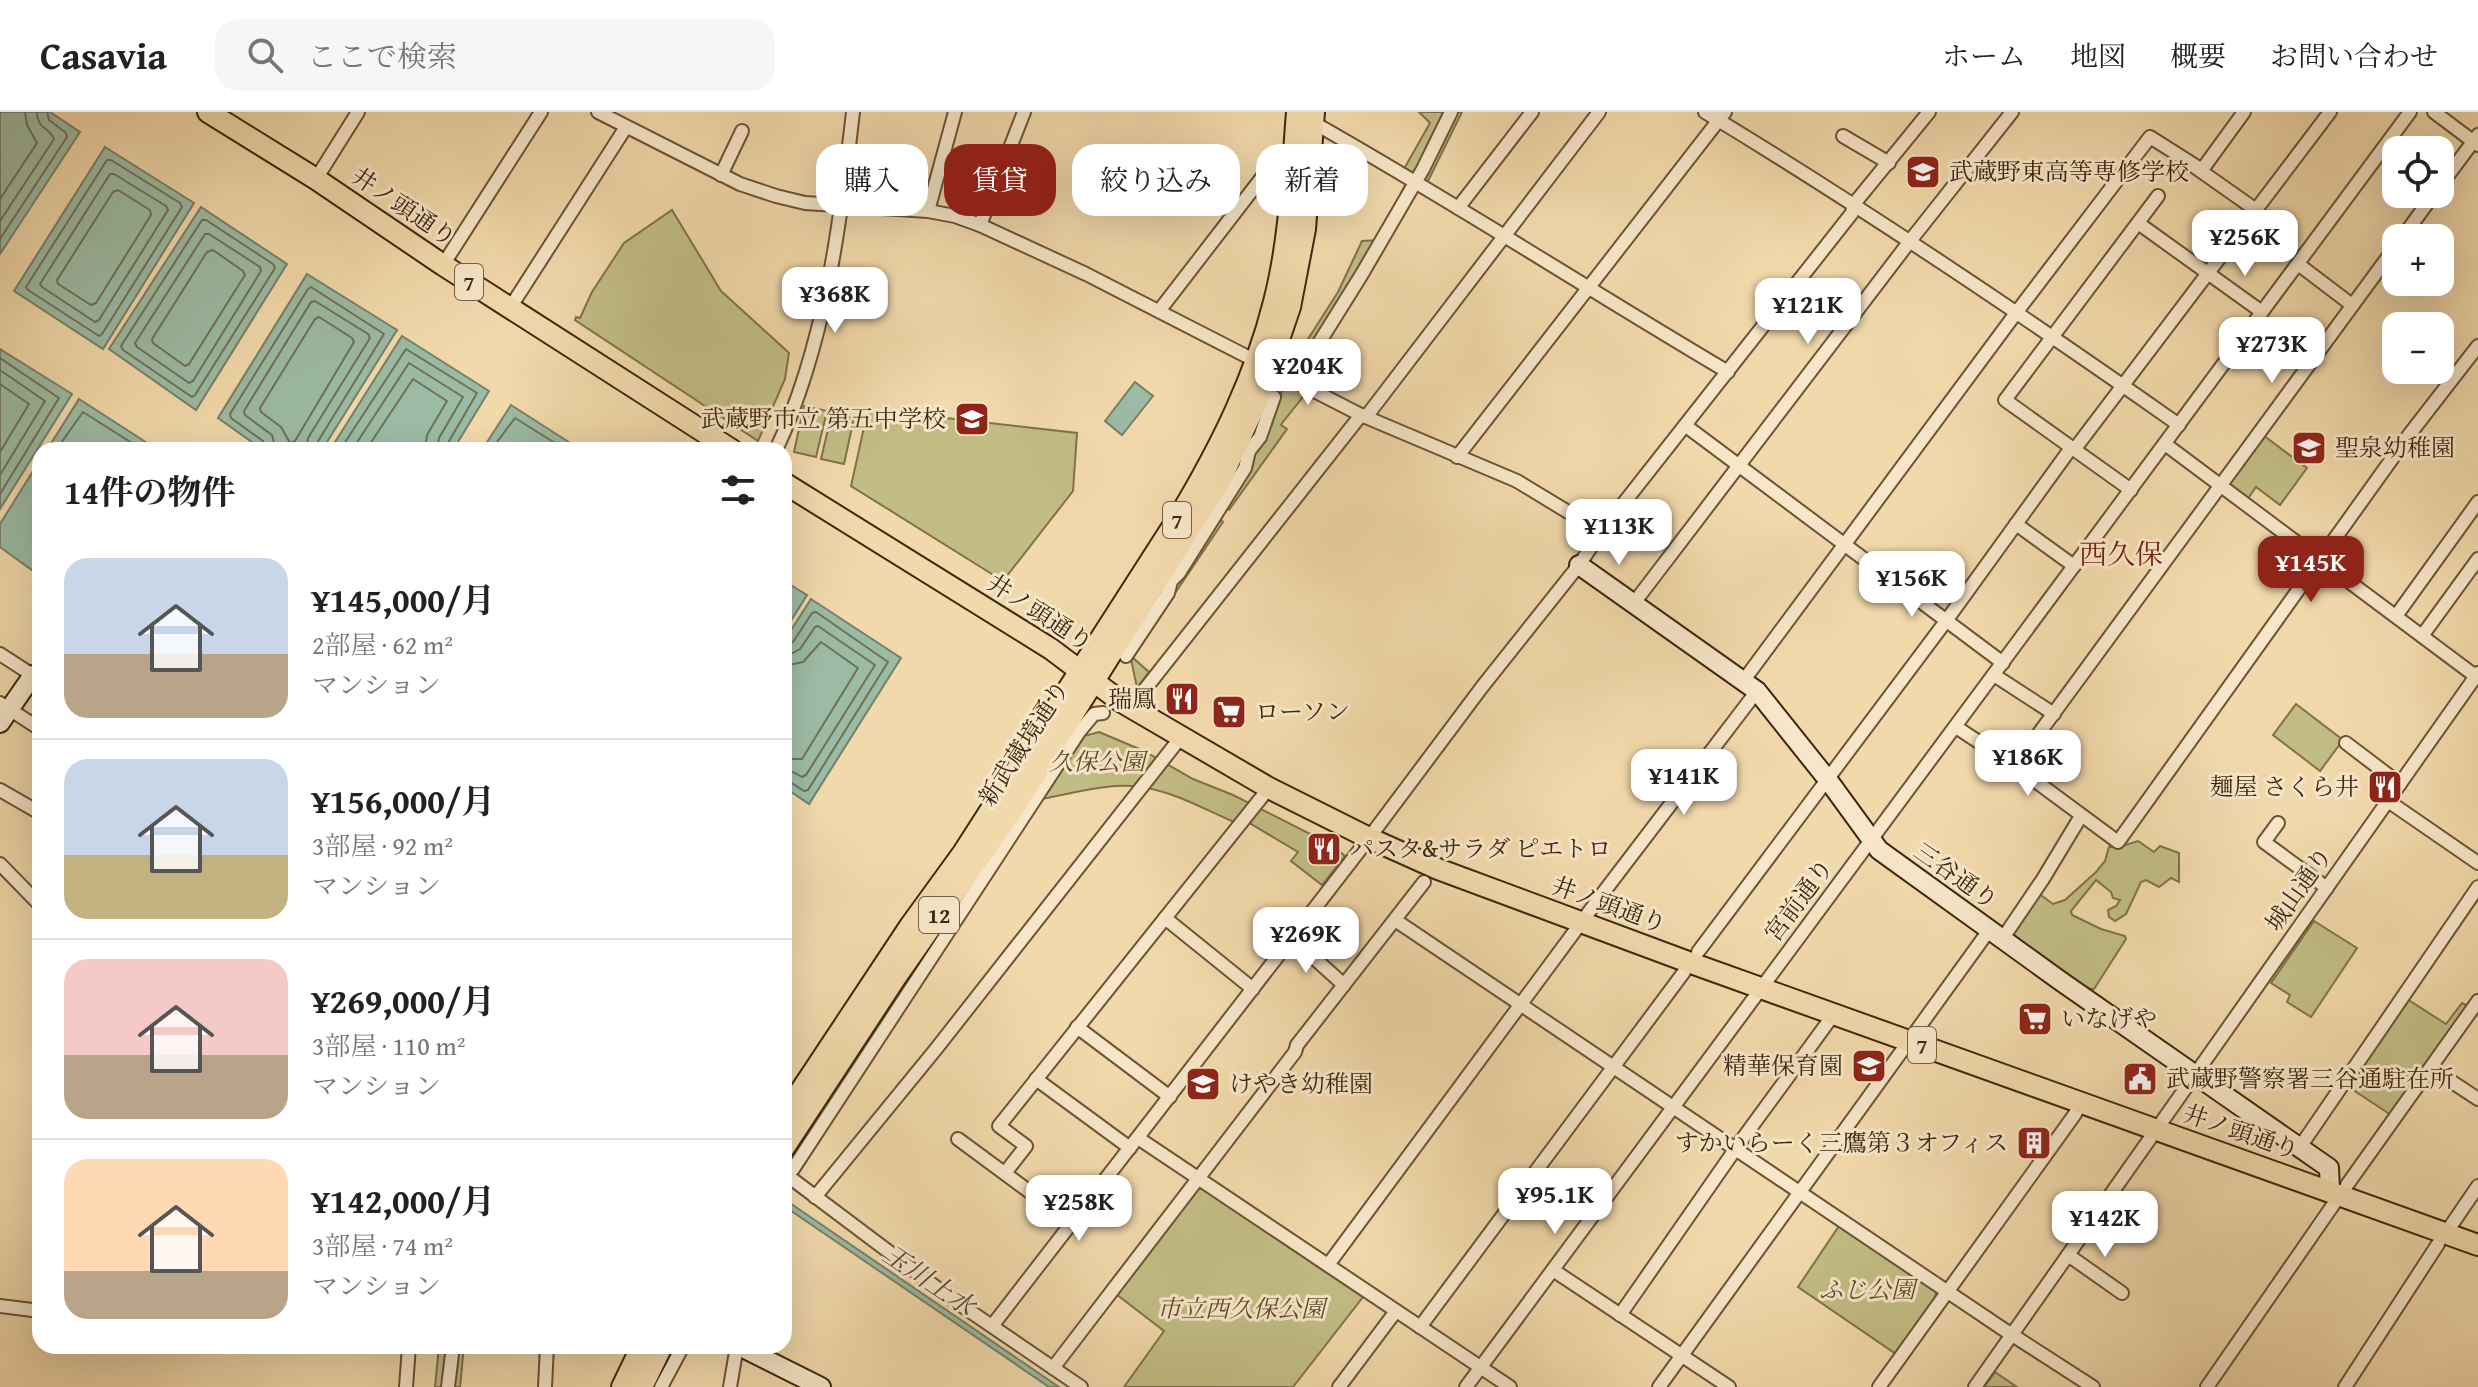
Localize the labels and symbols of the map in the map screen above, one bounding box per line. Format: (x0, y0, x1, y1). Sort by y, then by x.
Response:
school or university icon: 武蔵野東高等専修学校 (1904, 153, 1942, 191)
place label: 武蔵野東高等専修学校 (1949, 154, 2189, 189)
street label: 井ノ頭通り (345, 159, 464, 255)
pin: ¥256K (2189, 210, 2301, 278)
road number: 7 (455, 264, 483, 300)
pin: ¥368K (779, 267, 891, 335)
pin: ¥121K (1752, 278, 1864, 346)
pin: ¥273K (2216, 317, 2328, 385)
pin: ¥204K (1252, 339, 1364, 407)
school or university icon: 武蔵野市立 第五中学校 (953, 400, 991, 438)
place label: 武蔵野市立 第五中学校 (701, 401, 946, 436)
school or university icon: 聖泉幼稚園 (2290, 429, 2328, 467)
place label: 聖泉幼稚園 (2335, 430, 2455, 465)
pin: ¥113K (1563, 499, 1675, 567)
road number: 7 (1163, 502, 1191, 538)
district label: 西久保 (2079, 533, 2163, 574)
pin: ¥145K (2255, 536, 2367, 604)
pin: ¥156K (1856, 551, 1968, 619)
street label: 井ノ頭通り (980, 565, 1100, 660)
street label: 新武蔵境通り (970, 673, 1077, 813)
restaurant icon: 瑞鳳 (1163, 680, 1201, 718)
place label: 瑞鳳 (1108, 681, 1156, 716)
supermarket icon: ローソン (1210, 693, 1248, 731)
place label: ローソン (1255, 694, 1350, 729)
pin: ¥186K (1972, 730, 2084, 798)
park label: 久保公園 (1049, 744, 1149, 779)
pin: ¥141K (1628, 749, 1740, 817)
restaurant icon: 麺屋 さくら井 (2366, 768, 2404, 806)
place label: 麺屋 さくら井 (2210, 769, 2359, 804)
restaurant icon: パスタ&サラダ ピエトロ (1305, 830, 1343, 868)
place label: パスタ&サラダ ピエトロ (1350, 831, 1611, 866)
street label: 三谷通り (1907, 834, 2006, 917)
street label: 城山通り (2257, 839, 2340, 938)
street label: 宮前通り (1756, 851, 1841, 949)
street label: 井ノ頭通り (1547, 868, 1672, 941)
road number: 12 (919, 897, 959, 933)
pin: ¥269K (1250, 907, 1362, 975)
supermarket icon: いなげや (2016, 1000, 2054, 1038)
place label: いなげや (2061, 1001, 2157, 1036)
road number: 7 (1908, 1027, 1936, 1063)
school or university icon: 精華保育園 (1850, 1047, 1888, 1085)
place label: 精華保育園 (1723, 1048, 1843, 1083)
public building icon: 武蔵野警察署三谷通駐在所 (2121, 1060, 2159, 1098)
place label: 武蔵野警察署三谷通駐在所 (2166, 1061, 2454, 1096)
school or university icon: けやき幼稚園 (1184, 1065, 1222, 1103)
place label: けやき幼稚園 (1229, 1066, 1373, 1101)
street label: 井ノ頭通り (2179, 1095, 2304, 1168)
building icon: すかいらーく三鷹第３オフィス (2015, 1124, 2053, 1162)
place label: すかいらーく三鷹第３オフィス (1675, 1125, 2008, 1160)
pin: ¥95.1K (1490, 1168, 1620, 1236)
pin: ¥258K (1023, 1175, 1135, 1243)
pin: ¥142K (2049, 1191, 2161, 1259)
water label: 玉川上水 (875, 1234, 986, 1327)
park label: ふじ公園 (1819, 1272, 1919, 1307)
park label: 市立西久保公園 (1157, 1291, 1329, 1326)

